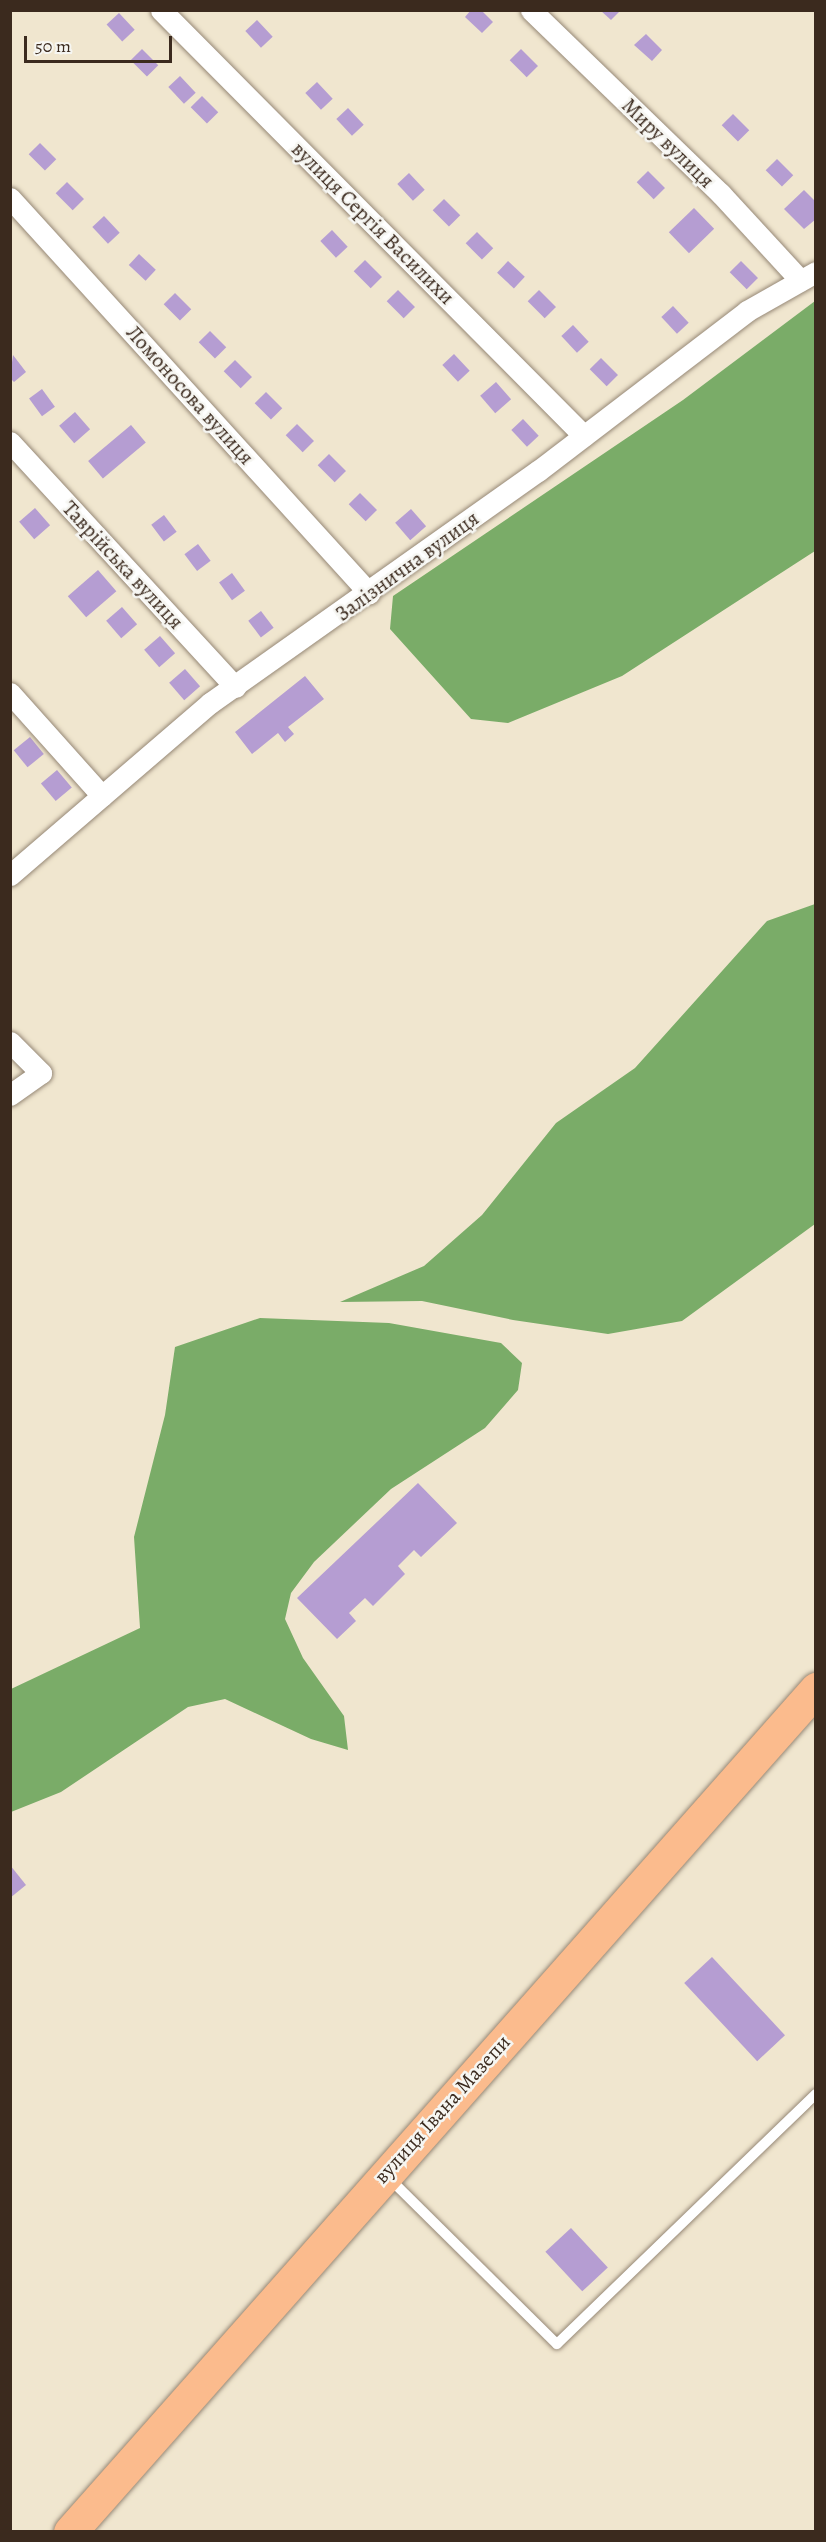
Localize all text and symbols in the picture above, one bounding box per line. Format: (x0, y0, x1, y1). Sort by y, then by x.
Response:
scale bar (27, 24, 176, 62)
text: 50 m (35, 34, 71, 58)
street label: Миру вулиця (617, 93, 719, 193)
street label: вулиця Сергія Василихи (286, 136, 460, 310)
street label: Ломоносова вулиця (121, 320, 259, 470)
street label: Таврійська вулиця (57, 496, 189, 634)
street label: Залізнична вулиця (330, 506, 484, 626)
street label: вулиця Івана Мазепи (369, 2029, 515, 2189)

